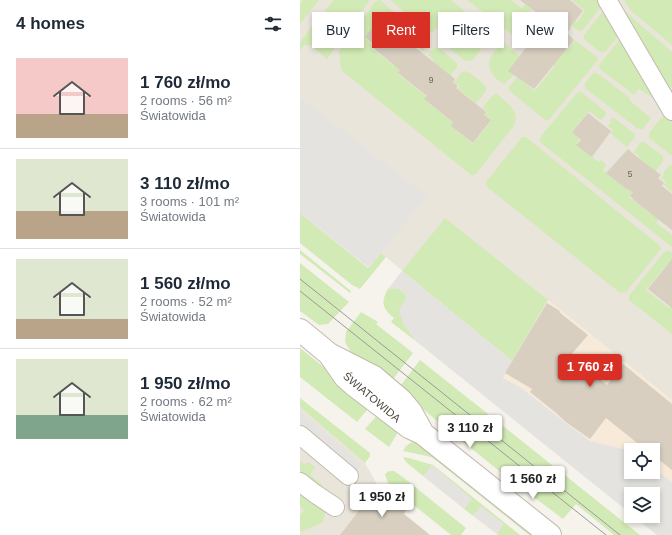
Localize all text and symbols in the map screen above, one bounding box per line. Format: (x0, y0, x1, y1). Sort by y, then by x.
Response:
chip: Buy (312, 12, 364, 48)
chip: Rent (372, 12, 430, 48)
chip: Filters (438, 12, 504, 48)
chip: New (512, 12, 568, 48)
icon: filters (262, 13, 284, 35)
text: 4 homes (16, 14, 85, 33)
text: 1 760 zł/mo (140, 73, 231, 92)
icon: home (48, 74, 96, 122)
house number: 9 (428, 75, 434, 85)
text: 2 rooms · 56 m² (140, 93, 232, 108)
text: Światowida (140, 108, 206, 123)
house number: 5 (627, 169, 633, 179)
text: 3 110 zł/mo (140, 174, 230, 193)
icon: home (48, 175, 96, 223)
text: 3 rooms · 101 m² (140, 194, 239, 209)
text: Światowida (140, 209, 206, 224)
text: 1 560 zł/mo (140, 274, 231, 293)
icon: home (48, 275, 96, 323)
text: 2 rooms · 52 m² (140, 294, 232, 309)
text: Światowida (140, 309, 206, 324)
pin: 1 760 zł (549, 354, 631, 388)
text: 1 760 zł (567, 359, 613, 374)
street label: ŚWIATOWIDA (341, 370, 404, 425)
text: 1 950 zł/mo (140, 374, 231, 393)
icon: home (48, 375, 96, 423)
text: 2 rooms · 62 m² (140, 394, 232, 409)
text: Światowida (140, 409, 206, 424)
pin: 3 110 zł (429, 415, 511, 449)
text: 3 110 zł (447, 420, 493, 435)
map controls (624, 443, 660, 523)
button: locate (624, 443, 660, 479)
pin: 1 560 zł (492, 466, 574, 500)
text: 1 560 zł (510, 471, 556, 486)
pin: 1 950 zł (341, 484, 423, 518)
button: layers (624, 487, 660, 523)
text: 1 950 zł (359, 489, 405, 504)

